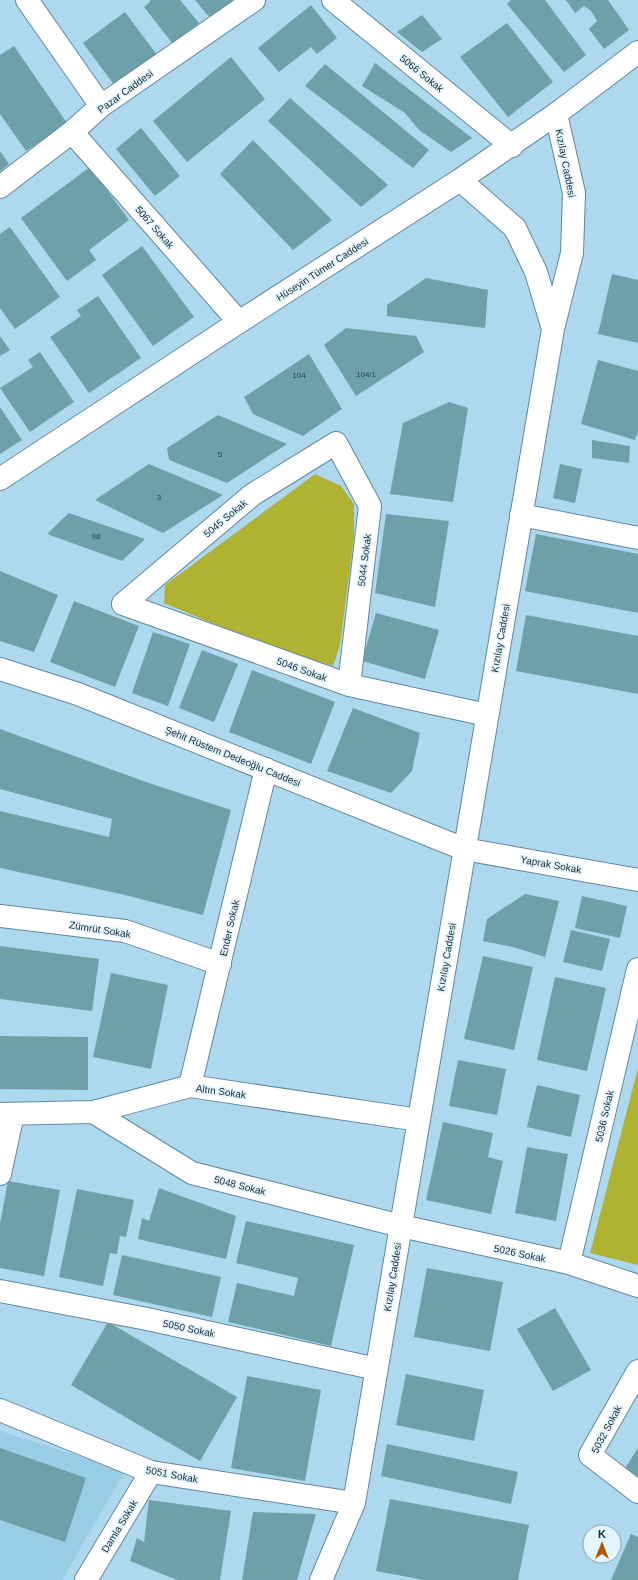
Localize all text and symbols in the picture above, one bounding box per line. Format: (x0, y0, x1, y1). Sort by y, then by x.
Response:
street label: 5066 Sokak (398, 52, 446, 95)
street label: Pazar Caddesi (96, 68, 155, 115)
street label: Kızılay Caddesi (553, 128, 578, 198)
street label: 5067 Sokak (133, 204, 177, 252)
street label: Hüseyin Tümer Caddesi (274, 236, 370, 303)
house number: 104/1 (356, 370, 377, 379)
house number: 104 (292, 371, 306, 380)
house number: 5 (218, 450, 223, 459)
house number: 3 (157, 493, 162, 502)
street label: 5045 Sokak (202, 497, 250, 540)
house number: 98 (92, 532, 101, 541)
street label: 5044 Sokak (356, 532, 373, 587)
street label: Kızılay Caddesi (489, 603, 512, 673)
street label: 5046 Sokak (275, 655, 329, 684)
street label: Şehit Rüstem Dedeoğlu Caddesi (163, 724, 302, 789)
street label: Yaprak Sokak (520, 854, 583, 875)
street label: Ender Sokak (218, 898, 242, 957)
street label: Zümrüt Sokak (68, 919, 133, 940)
street label: Kızılay Caddesi (435, 922, 458, 992)
street label: Altın Sokak (195, 1083, 248, 1101)
street label: 5036 Sokak (593, 1088, 616, 1143)
street label: 5048 Sokak (213, 1174, 268, 1197)
street label: Kızılay Caddesi (382, 1242, 403, 1312)
street label: 5026 Sokak (493, 1243, 548, 1265)
street label: 5050 Sokak (162, 1318, 217, 1340)
street label: 5032 Sokak (589, 1402, 624, 1455)
street label: 5051 Sokak (145, 1464, 200, 1485)
street label: Damla Sokak (99, 1497, 140, 1555)
north arrow (582, 1524, 622, 1564)
text: K (598, 1528, 606, 1540)

